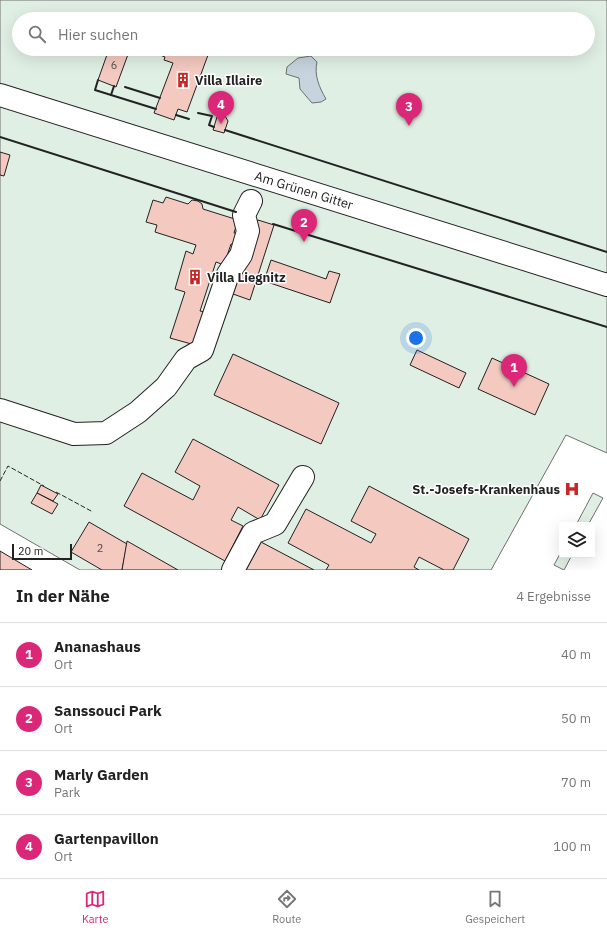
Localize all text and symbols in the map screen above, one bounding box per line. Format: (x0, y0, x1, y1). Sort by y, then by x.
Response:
search box (12, 12, 595, 56)
icon: search (26, 23, 48, 45)
text: Hier suchen (58, 25, 138, 44)
house number: 6 (111, 58, 117, 72)
building icon: Villa Illaire (174, 71, 192, 89)
place label: Villa Illaire (195, 72, 262, 89)
pin: 4 (208, 91, 234, 124)
pin: 3 (396, 93, 422, 126)
street label: Am Grünen Gitter (253, 167, 355, 214)
pin: 2 (291, 209, 317, 242)
building icon: Villa Liegnitz (186, 268, 204, 286)
place label: Villa Liegnitz (207, 269, 286, 286)
your location (406, 328, 426, 348)
pin: 1 (501, 354, 527, 387)
hospital icon: St.-Josefs-Krankenhaus (563, 480, 581, 498)
place label: St.-Josefs-Krankenhaus (412, 481, 560, 498)
map controls (559, 522, 595, 558)
button: layers (559, 522, 595, 558)
house number: 2 (97, 541, 103, 555)
scale bar (12, 542, 72, 561)
text: 20 m (18, 544, 43, 558)
text: In der Nähe (16, 585, 110, 607)
text: 4 Ergebnisse (516, 588, 591, 605)
text: Ananashaus (54, 637, 141, 656)
text: 1 (25, 646, 33, 663)
text: 40 m (561, 646, 591, 663)
text: Ort (54, 656, 73, 673)
text: Sanssouci Park (54, 701, 162, 720)
text: 2 (25, 710, 33, 727)
text: 50 m (561, 710, 591, 727)
text: Ort (54, 720, 73, 737)
text: Marly Garden (54, 765, 149, 784)
text: 3 (25, 774, 33, 791)
text: 70 m (561, 774, 591, 791)
text: Park (54, 784, 80, 801)
text: Gartenpavillon (54, 829, 159, 848)
text: 4 (25, 838, 33, 855)
text: 100 m (553, 838, 591, 855)
text: Ort (54, 848, 73, 865)
tab: Karte (82, 888, 109, 926)
tab: Route (272, 888, 301, 926)
tab: Gespeichert (465, 888, 525, 926)

